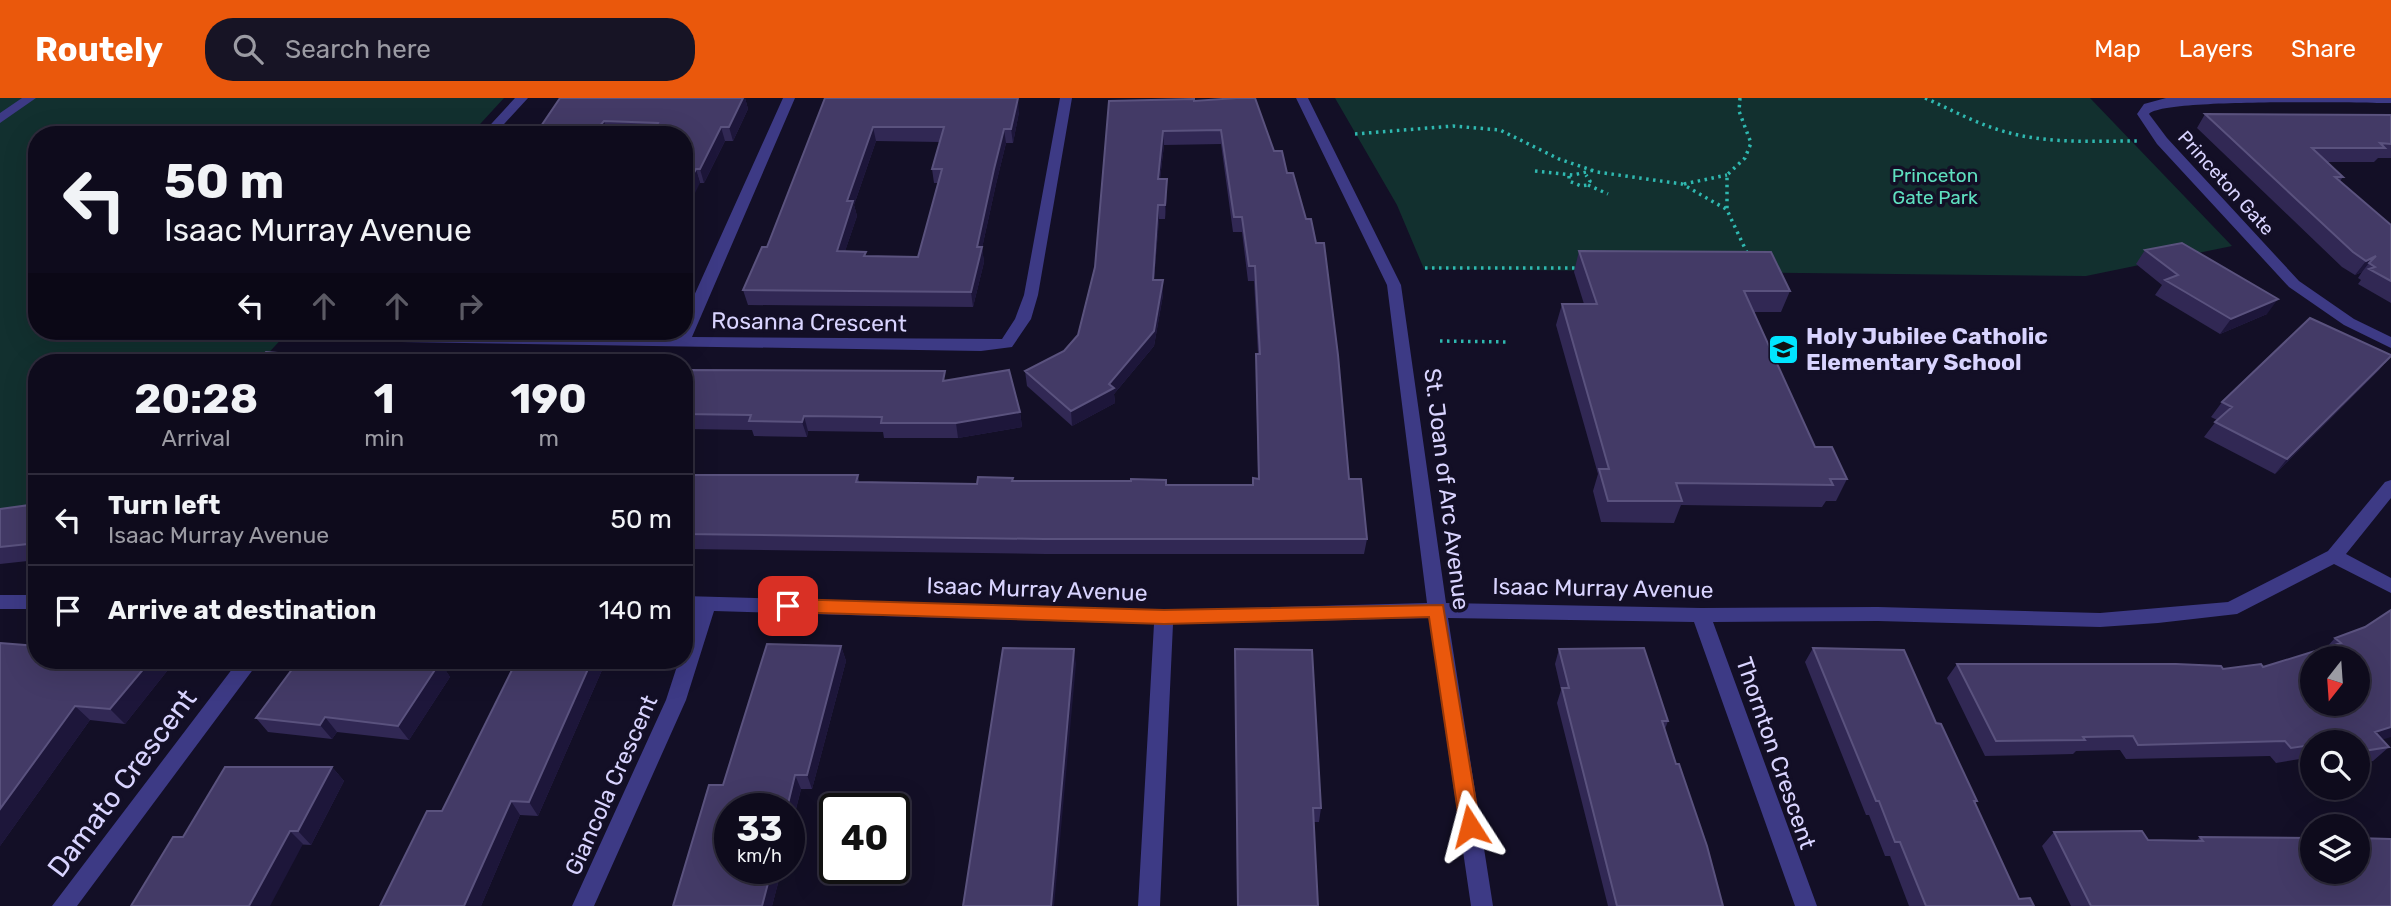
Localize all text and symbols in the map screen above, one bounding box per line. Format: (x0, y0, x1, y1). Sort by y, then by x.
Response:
search box (205, 18, 695, 81)
text: Routely (35, 30, 163, 69)
icon: search (229, 30, 267, 68)
text: Search here (285, 34, 431, 65)
text: Map (2094, 35, 2141, 63)
text: Layers (2179, 35, 2253, 63)
text: Share (2291, 35, 2356, 63)
street label: Princeton Gate (2173, 126, 2279, 240)
text: 50 m (164, 152, 284, 210)
icon: left (49, 154, 140, 245)
park label: Princeton Gate Park (1892, 164, 1978, 209)
text: Isaac Murray Avenue (164, 211, 472, 249)
icon: left (232, 287, 270, 325)
icon: ahead (305, 287, 343, 325)
icon: ahead (378, 287, 416, 325)
icon: right (451, 287, 489, 325)
street label: Rosanna Crescent (711, 306, 907, 338)
place label: Holy Jubilee Catholic Elementary School (1806, 322, 2048, 376)
school or university icon: Holy Jubilee Catholic Elementary School (1766, 332, 1800, 366)
street label: St. Joan of Arc Avenue (1418, 366, 1476, 612)
text: 20:28 (134, 374, 258, 424)
text: 1 (374, 374, 395, 424)
text: 190 (510, 374, 587, 424)
text: Arrival (162, 424, 231, 452)
text: min (364, 424, 404, 452)
text: m (538, 424, 559, 452)
text: Turn left (108, 490, 220, 521)
icon: left (49, 501, 87, 539)
text: 50 m (611, 504, 672, 535)
text: Isaac Murray Avenue (108, 521, 329, 549)
street label: Isaac Murray Avenue (926, 571, 1148, 607)
street label: Isaac Murray Avenue (1492, 572, 1714, 604)
pin (758, 576, 818, 636)
icon: arrive (769, 587, 807, 625)
icon: arrive (49, 592, 87, 630)
text: Arrive at destination (108, 595, 376, 626)
text: 140 m (599, 595, 672, 626)
north arrow (2300, 646, 2370, 716)
map controls (2300, 646, 2370, 884)
street label: Thornton Crescent (1730, 653, 1822, 853)
street label: Damato Crescent (41, 683, 203, 883)
street label: Giancola Crescent (559, 690, 663, 880)
button: search (2300, 730, 2370, 800)
position arrow (1433, 789, 1507, 863)
speed limit sign: 40 (819, 793, 910, 884)
text: 33 (736, 808, 783, 850)
button: layers (2300, 814, 2370, 884)
text: km/h (737, 845, 782, 867)

